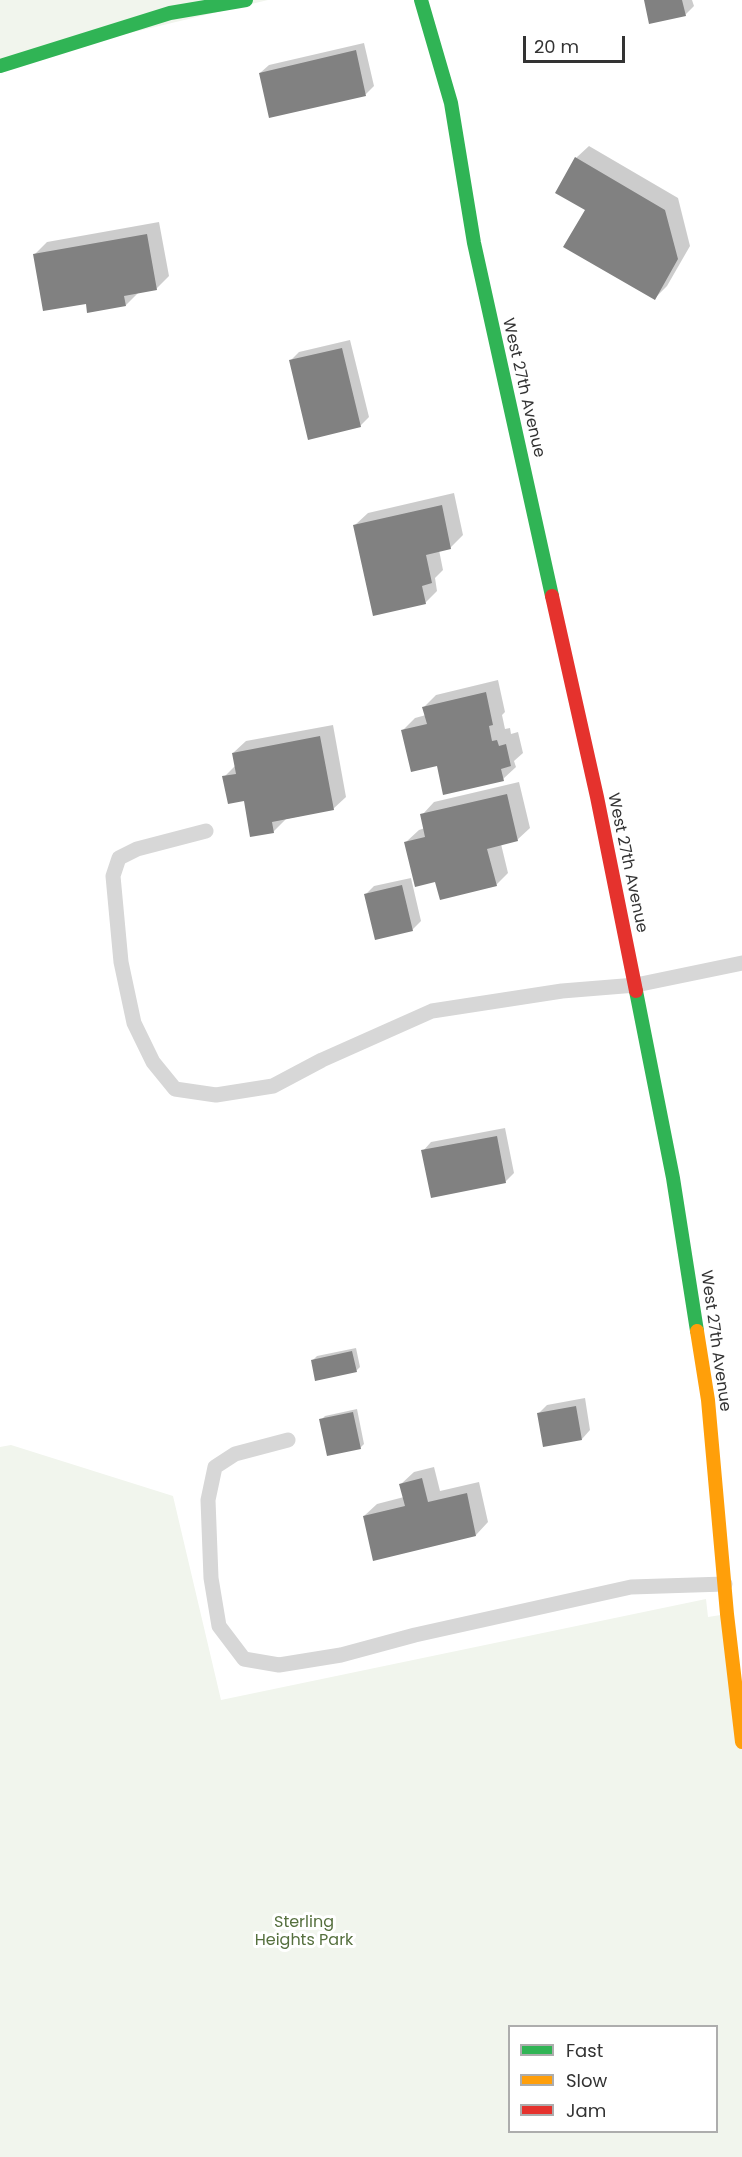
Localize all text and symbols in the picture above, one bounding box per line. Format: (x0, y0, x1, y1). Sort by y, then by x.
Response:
scale bar (526, 24, 628, 62)
text: 20 m (534, 34, 579, 59)
street label: West 27th Avenue (498, 316, 548, 460)
street label: West 27th Avenue (603, 791, 651, 935)
street label: West 27th Avenue (696, 1269, 734, 1413)
park label: Sterling Heights Park (255, 1913, 353, 1951)
legend (508, 2025, 718, 2133)
text: Fast (566, 2038, 603, 2063)
text: Slow (566, 2068, 607, 2093)
text: Jam (566, 2098, 606, 2123)

